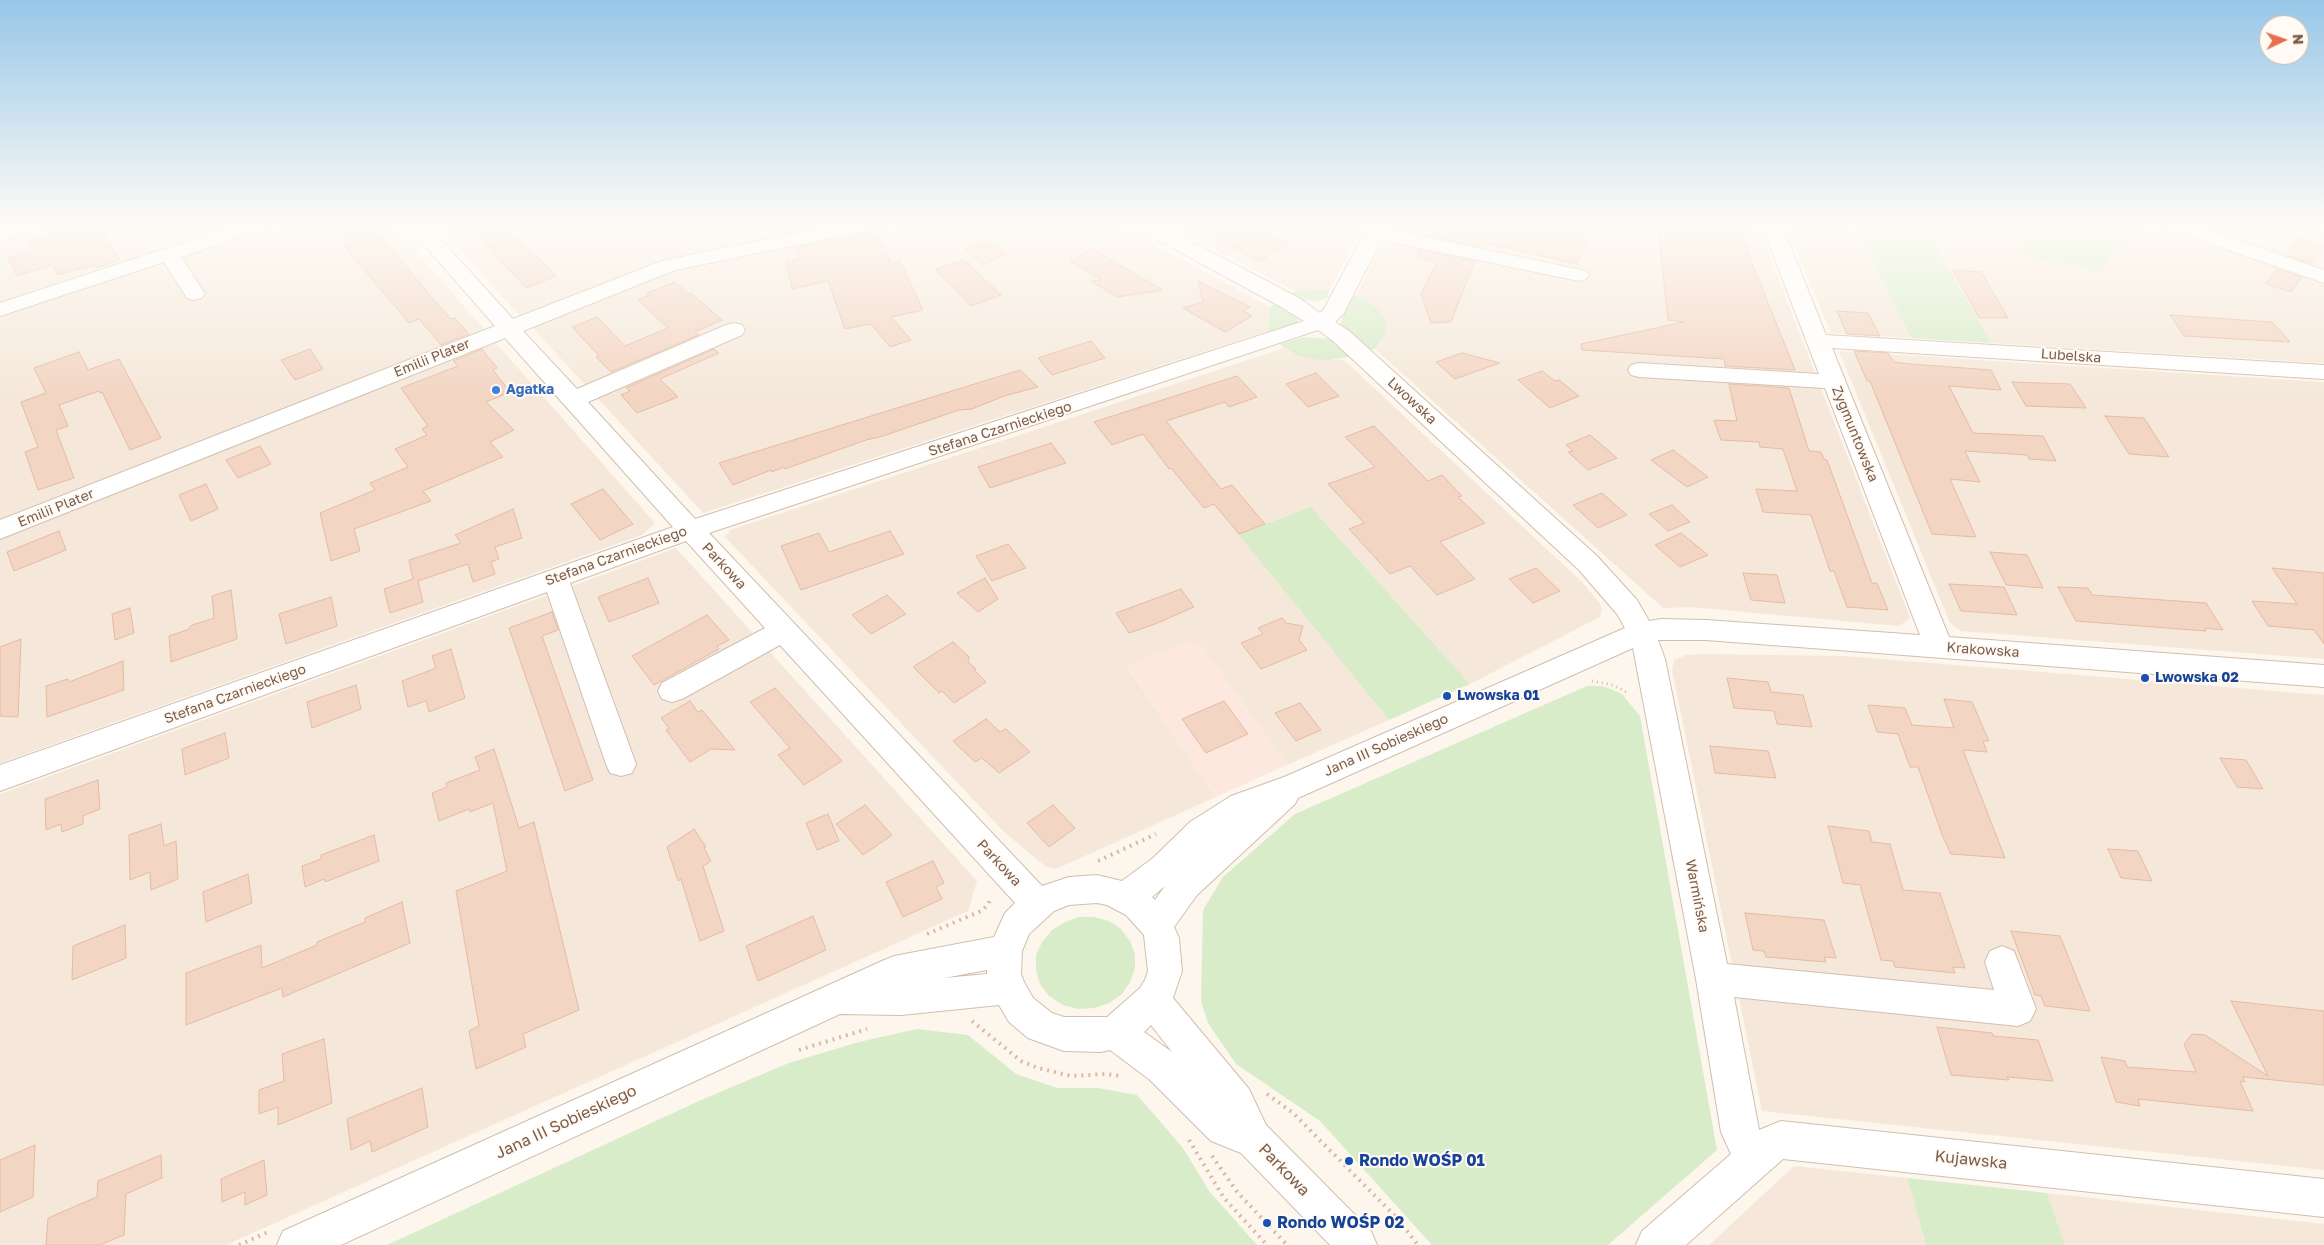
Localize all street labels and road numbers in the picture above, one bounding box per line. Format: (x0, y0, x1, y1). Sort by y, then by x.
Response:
street label: Emilii Plater (391, 335, 473, 381)
street label: Lubelska (2040, 346, 2102, 366)
street label: Lwowska (1384, 374, 1440, 428)
street label: Zygmuntowska (1828, 384, 1882, 484)
street label: Stefana Czarnieckiego (926, 398, 1074, 460)
street label: Emilii Plater (15, 485, 97, 531)
street label: Stefana Czarnieckiego (543, 522, 689, 590)
street label: Parkowa (698, 539, 750, 593)
street label: Krakowska (1946, 639, 2020, 661)
street label: Stefana Czarnieckiego (162, 660, 308, 728)
street label: Jana III Sobieskiego (1321, 710, 1451, 780)
street label: Parkowa (973, 836, 1025, 890)
street label: Warmińska (1682, 858, 1712, 934)
street label: Jana III Sobieskiego (492, 1081, 640, 1163)
street label: Parkowa (1254, 1140, 1314, 1200)
street label: Kujawska (1934, 1147, 2008, 1173)

